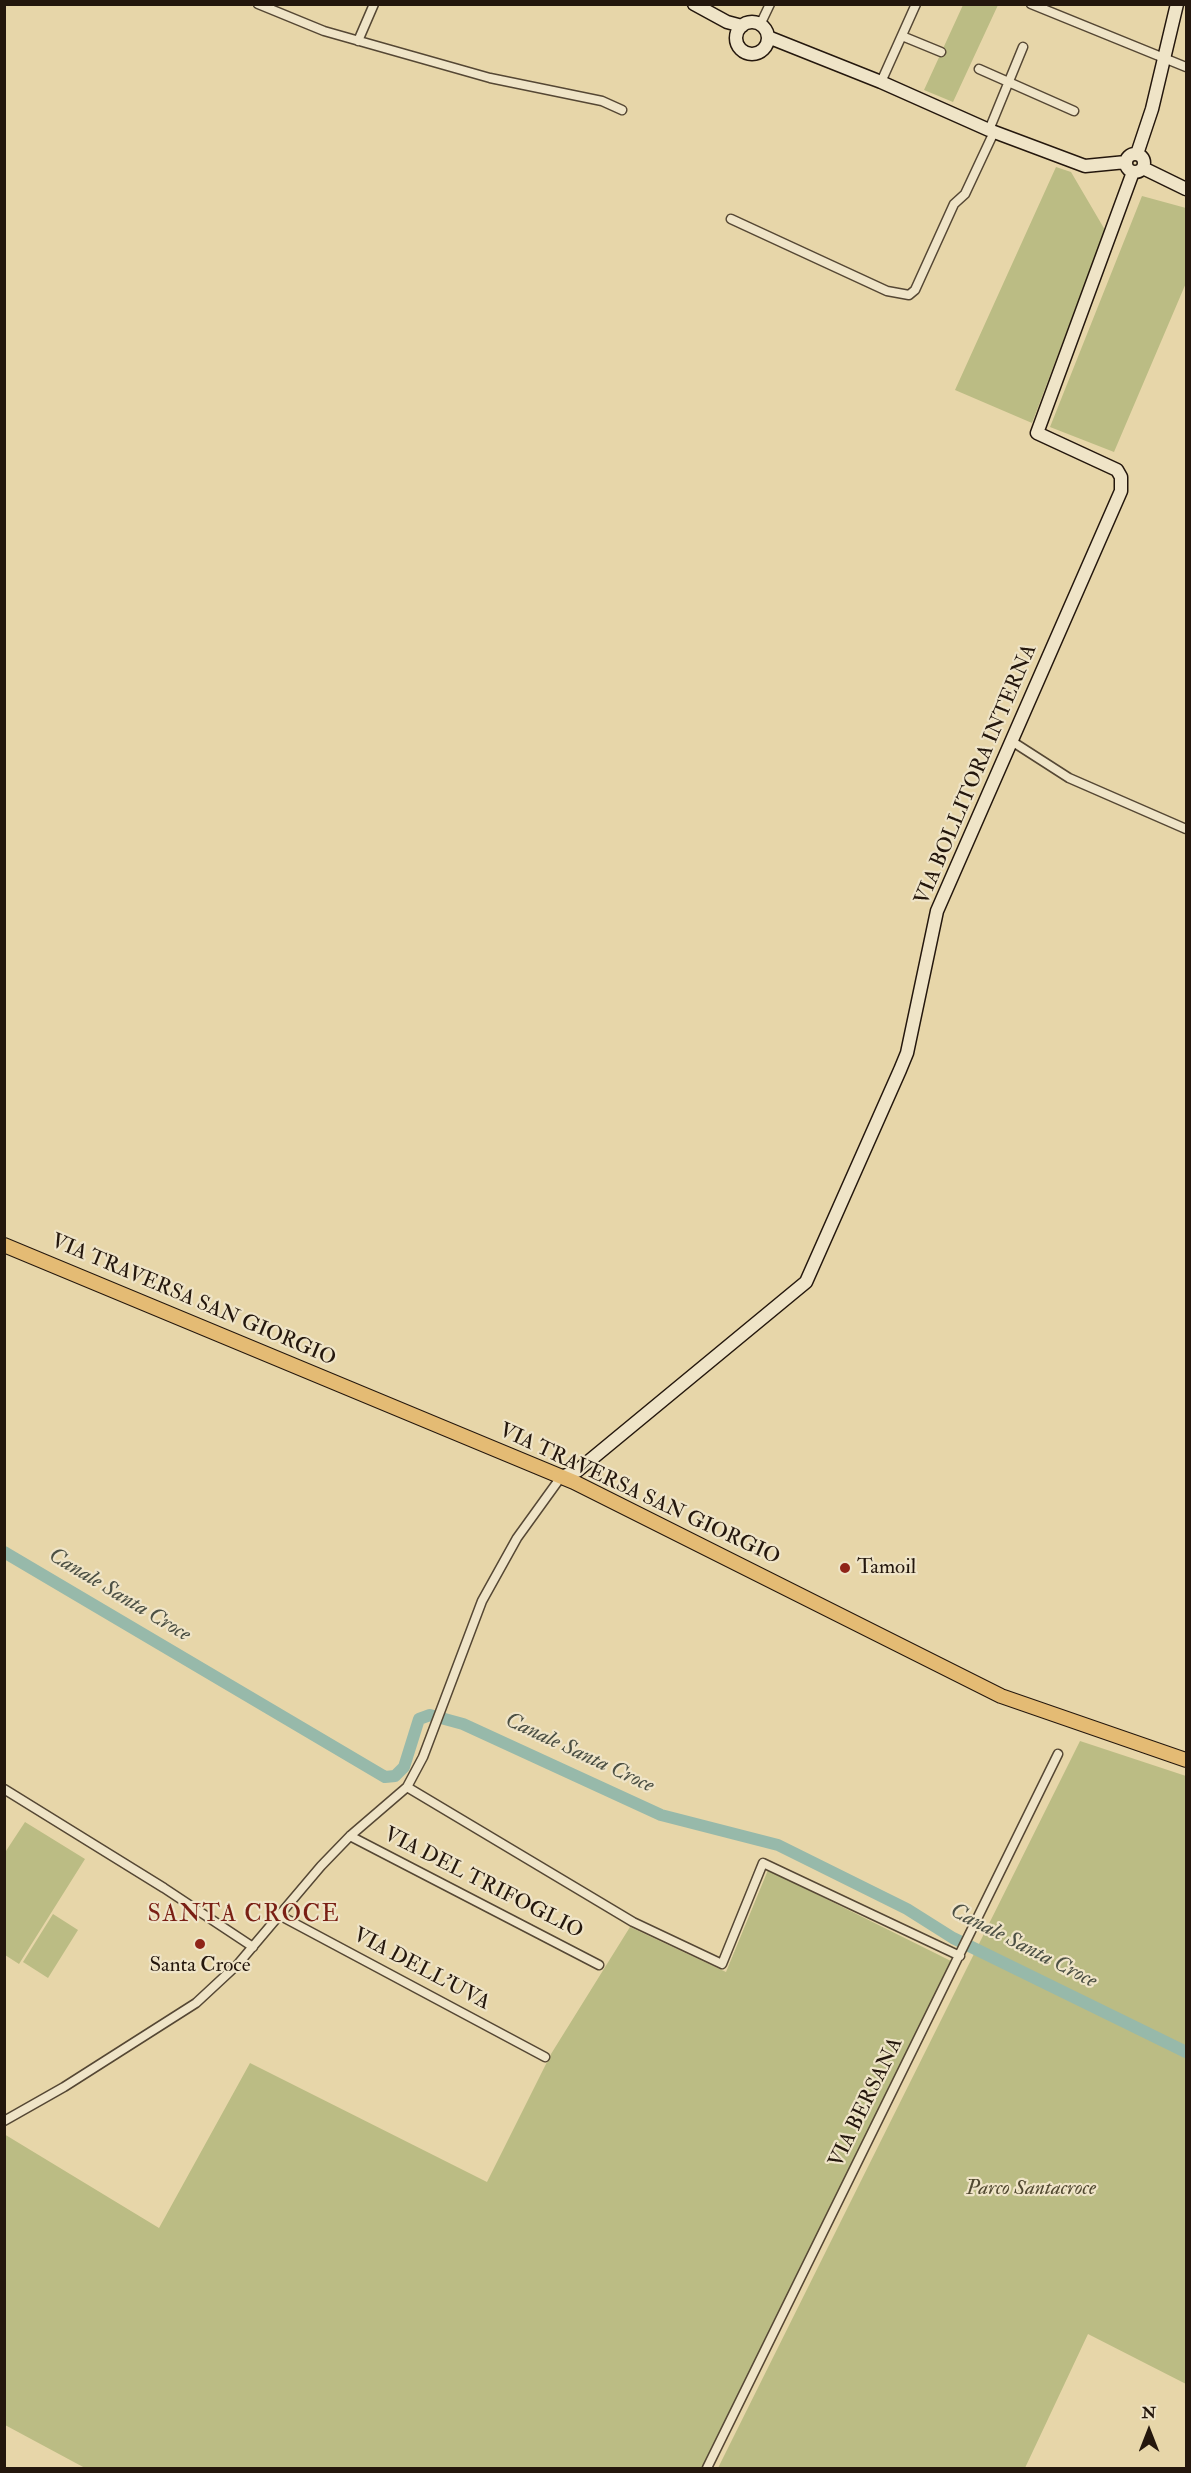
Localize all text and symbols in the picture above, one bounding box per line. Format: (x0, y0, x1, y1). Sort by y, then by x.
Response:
street label: VIA BOLLITORA INTERNA (911, 641, 1043, 909)
street label: VIA TRAVERSA SAN GIORGIO (47, 1229, 339, 1373)
street label: VIA TRAVERSA SAN GIORGIO (495, 1419, 783, 1571)
water label: Canale Santa Croce (43, 1543, 195, 1649)
place label: Tamoil (857, 1555, 916, 1581)
marker: Tamoil (838, 1561, 852, 1575)
water label: Canale Santa Croce (500, 1708, 658, 1800)
street label: VIA DEL TRIFOGLIO (379, 1823, 587, 1945)
water label: Canale Santa Croce (945, 1899, 1101, 1995)
district label: SANTA CROCE (148, 1902, 340, 1930)
street label: VIA DELL'UVA (348, 1923, 494, 2017)
marker: Santa Croce (193, 1937, 207, 1951)
place label: Santa Croce (149, 1953, 251, 1979)
street label: VIA BERSANA (825, 2034, 909, 2172)
park label: Parco Santacroce (966, 2176, 1096, 2202)
north arrow (1119, 2401, 1179, 2461)
text: N (1142, 2403, 1156, 2423)

